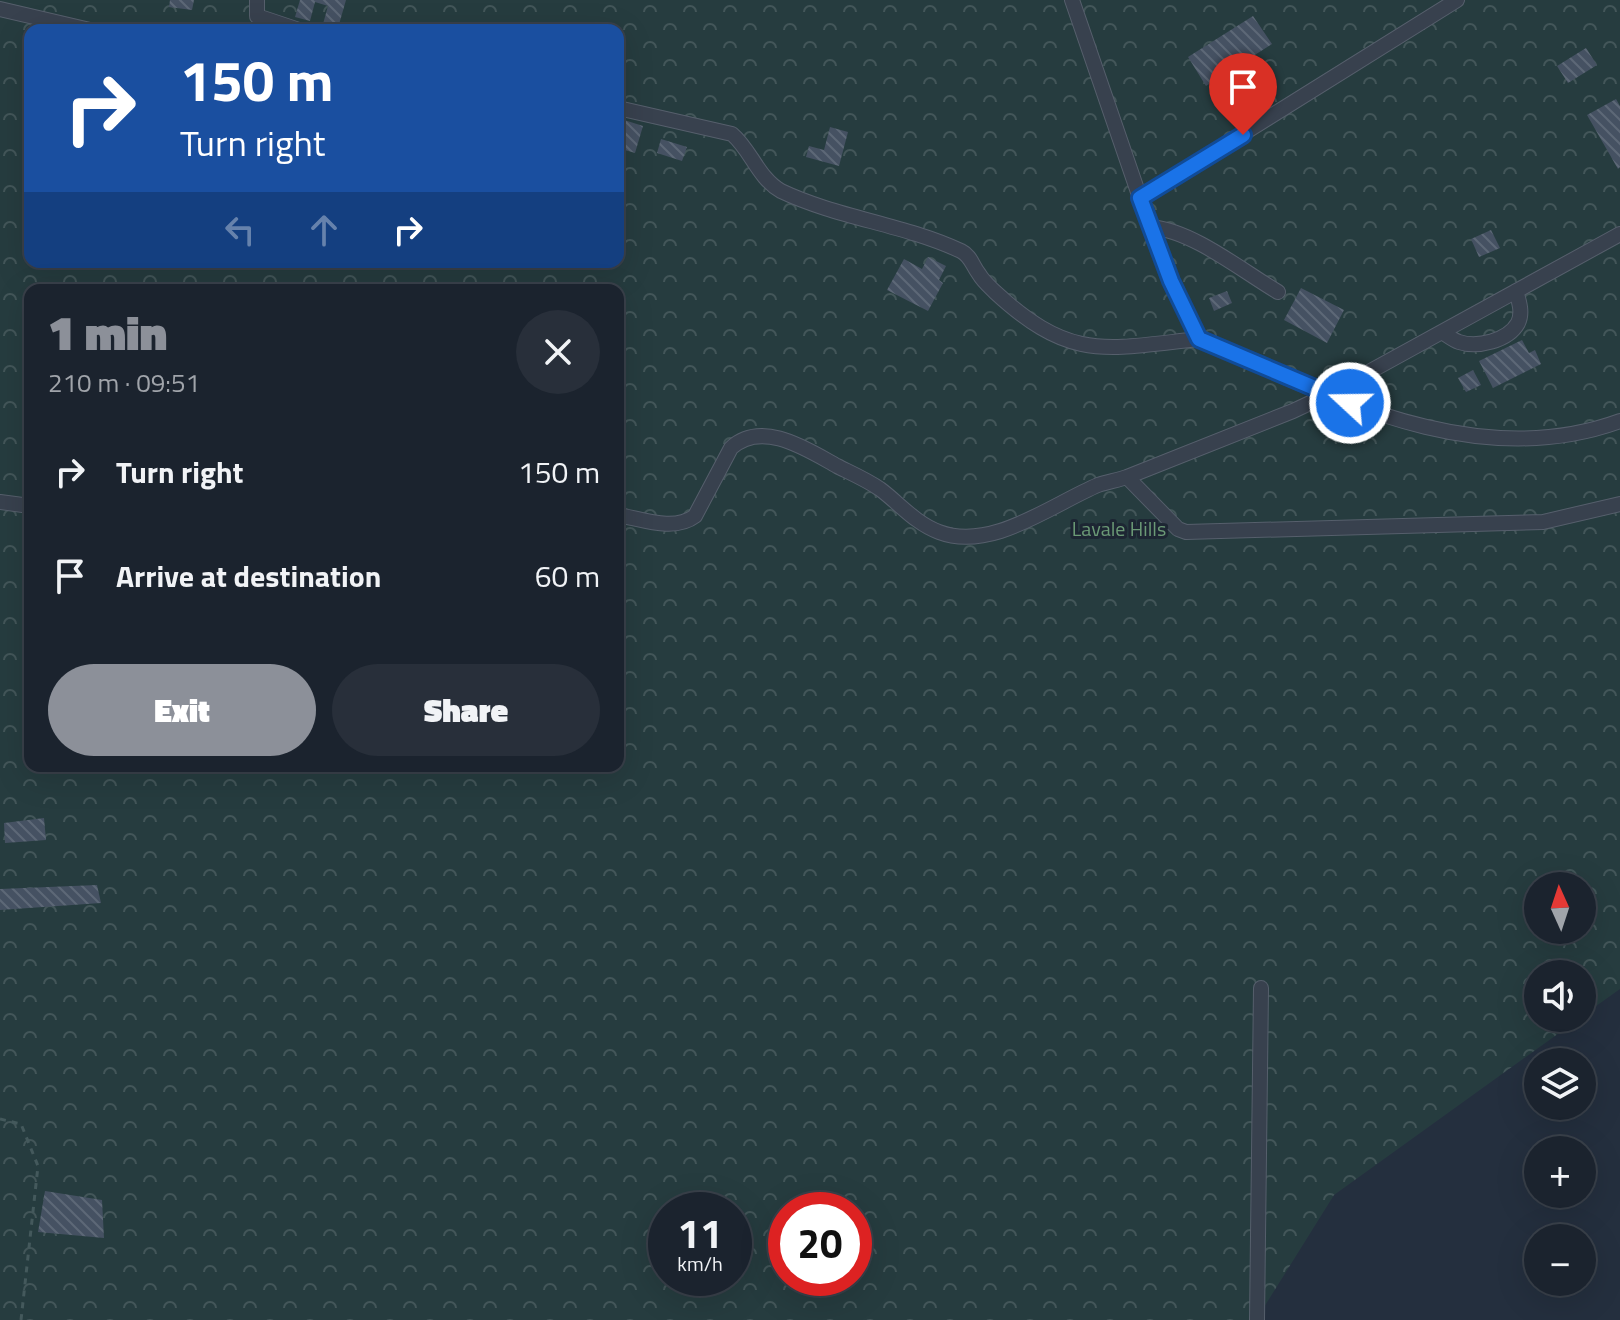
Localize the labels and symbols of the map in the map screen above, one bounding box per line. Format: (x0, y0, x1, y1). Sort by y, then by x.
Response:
pin (1209, 53, 1277, 135)
position arrow (1308, 361, 1392, 445)
park label: Lavale Hills (1072, 513, 1166, 544)
north arrow (1524, 872, 1596, 944)
speed limit sign: 20 (768, 1192, 872, 1296)

